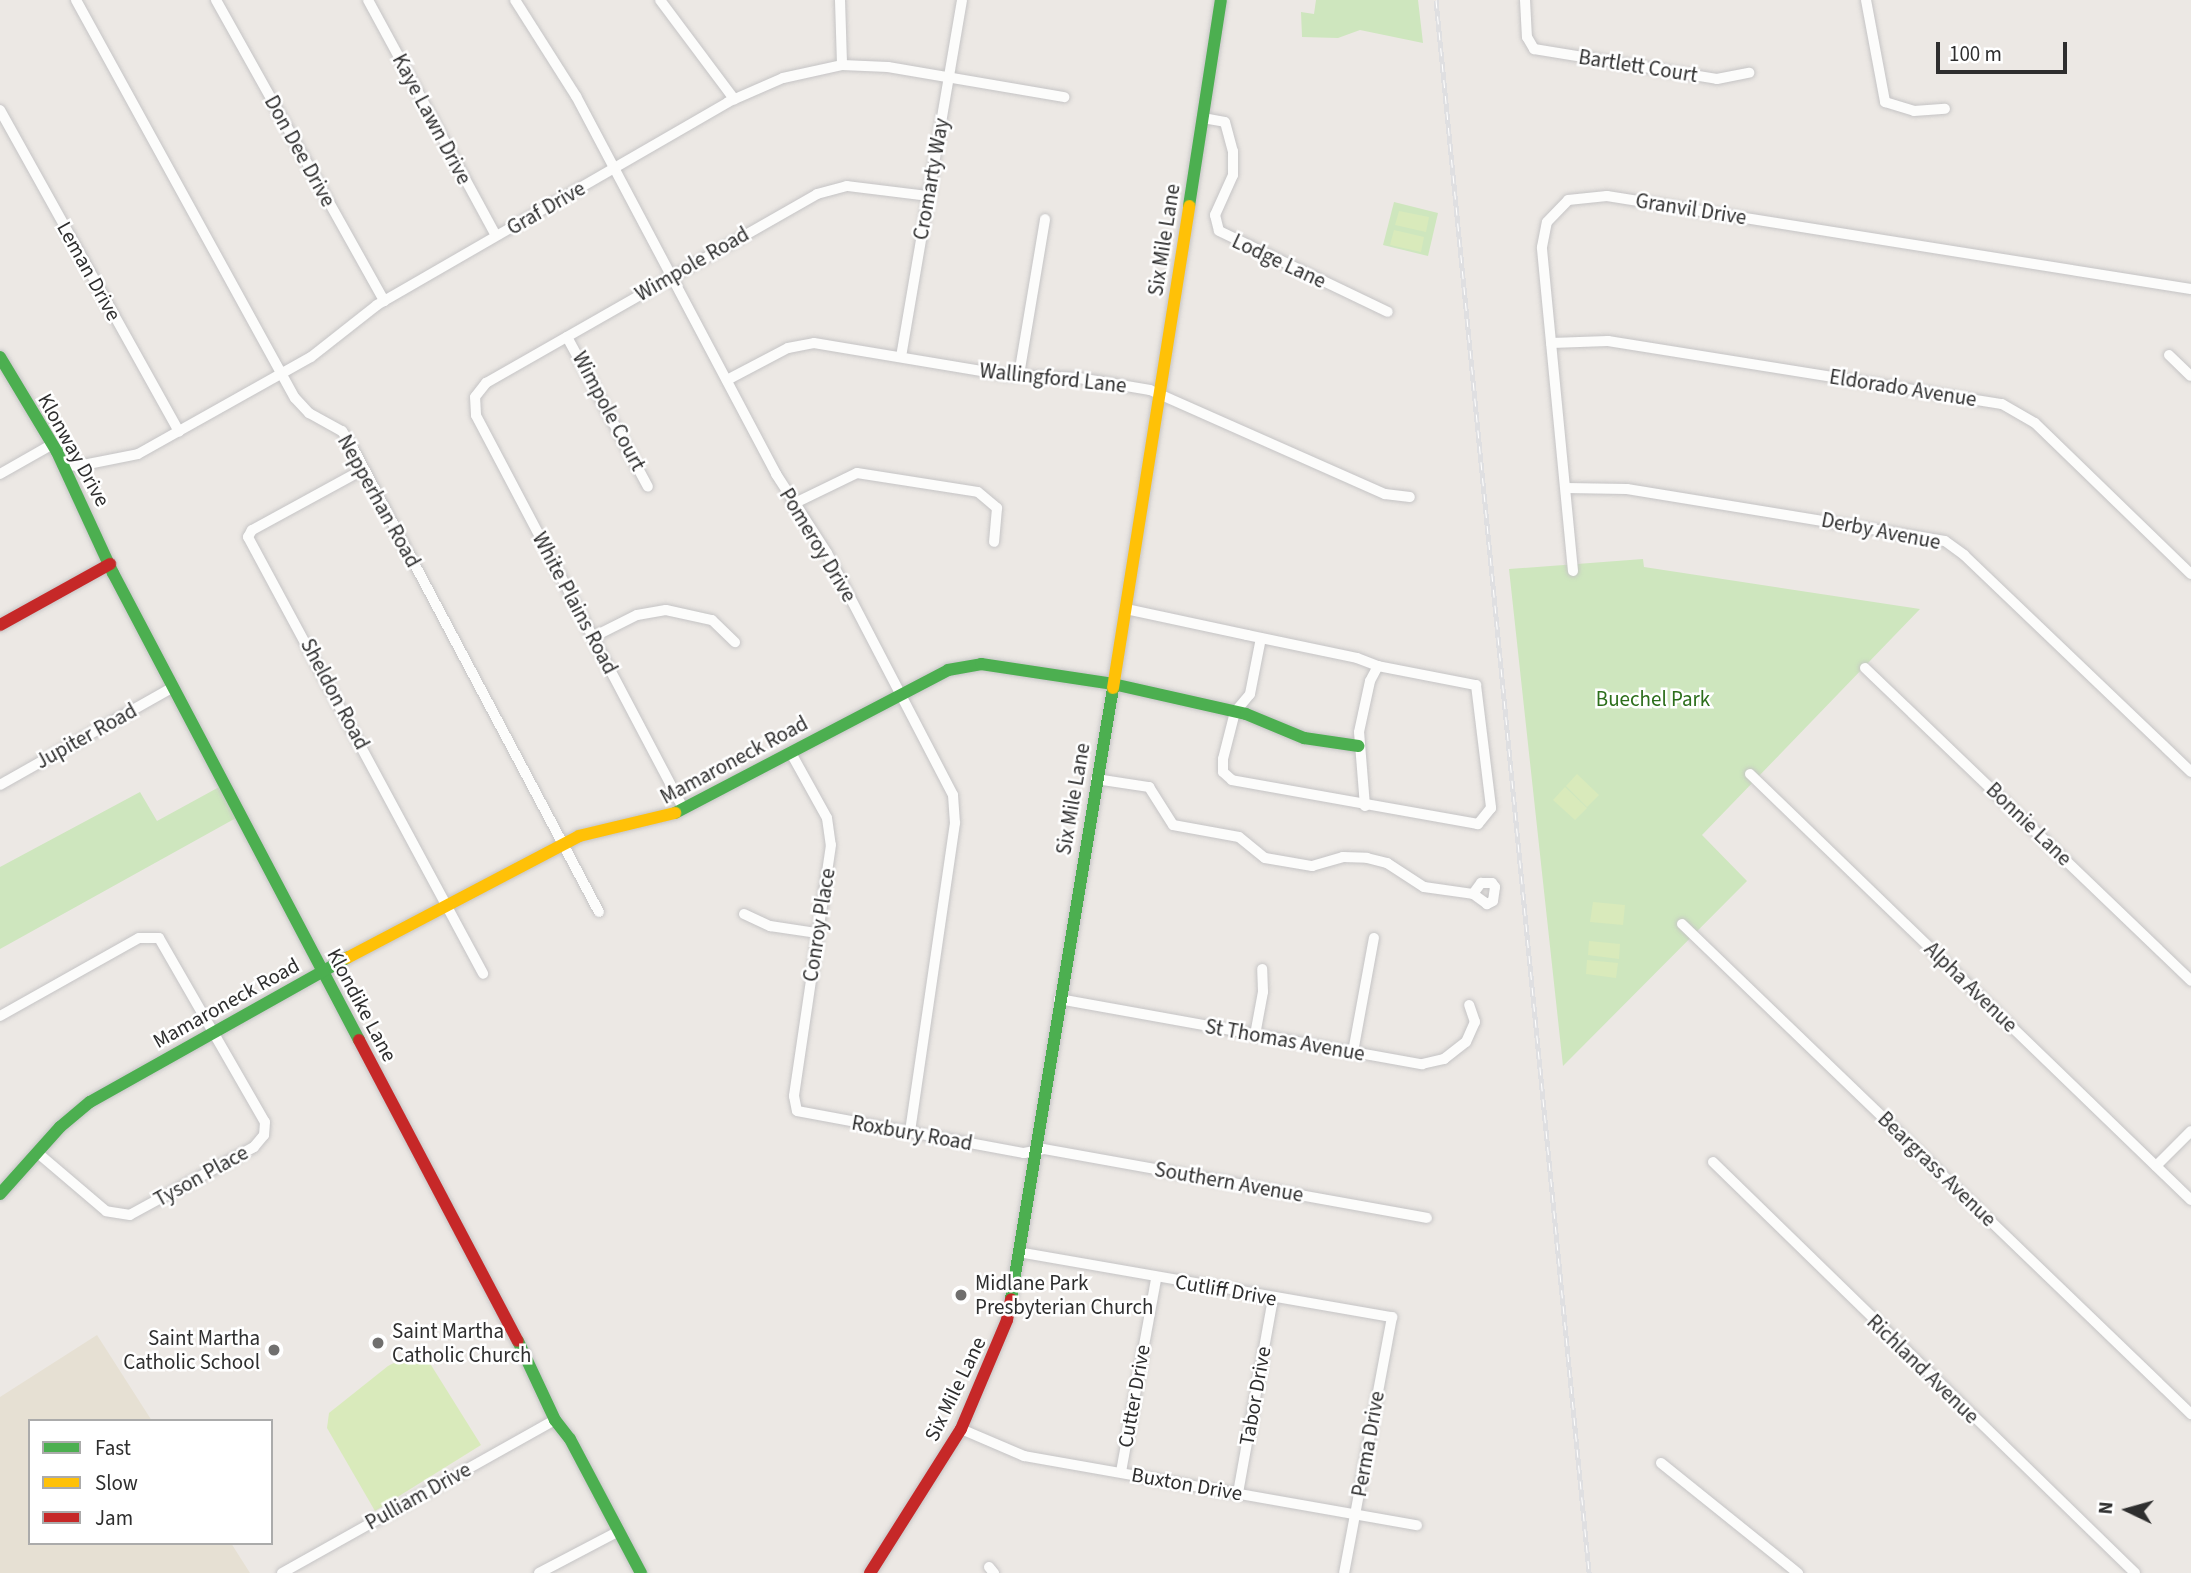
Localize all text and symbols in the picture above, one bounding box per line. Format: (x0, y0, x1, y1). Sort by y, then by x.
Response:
scale bar (1939, 28, 2070, 72)
text: 100 m (1949, 39, 2002, 69)
street label: Bartlett Court (1577, 44, 1699, 88)
street label: Kaye Lawn Drive (387, 49, 477, 189)
street label: Don Dee Drive (259, 91, 341, 211)
street label: Cromarty Way (908, 116, 954, 242)
street label: Graf Drive (502, 176, 590, 240)
street label: Six Mile Lane (1143, 182, 1185, 298)
street label: Granvil Drive (1634, 188, 1748, 230)
street label: Leman Drive (51, 217, 127, 325)
street label: Wimpole Road (631, 221, 753, 307)
street label: Lodge Lane (1228, 228, 1330, 294)
street label: Wimpole Court (567, 347, 651, 475)
street label: Wallingford Lane (978, 358, 1128, 398)
street label: Eldorado Avenue (1828, 364, 1978, 412)
street label: Klonway Drive (33, 389, 115, 511)
street label: Nepperhan Road (332, 430, 426, 572)
street label: Pomeroy Drive (774, 483, 862, 607)
street label: Derby Avenue (1819, 507, 1943, 555)
street label: White Plains Road (527, 528, 623, 678)
street label: Sheldon Road (295, 634, 375, 754)
park label: Buechel Park (1596, 686, 1710, 712)
street label: Jupiter Road (31, 698, 141, 774)
street label: Mamaroneck Road (656, 711, 812, 809)
street label: Six Mile Lane (1051, 741, 1095, 857)
street label: Bonnie Lane (1981, 777, 2077, 871)
street label: Conroy Place (798, 866, 840, 984)
street label: Alpha Avenue (1919, 936, 2023, 1038)
street label: Klondike Lane (322, 944, 402, 1066)
street label: Mamaroneck Road (148, 952, 304, 1054)
street label: St Thomas Avenue (1203, 1014, 1367, 1066)
street label: Beargrass Avenue (1873, 1106, 2001, 1232)
street label: Roxbury Road (850, 1110, 974, 1156)
street label: Tyson Place (150, 1140, 252, 1212)
street label: Southern Avenue (1153, 1157, 1305, 1207)
street label: Cutliff Drive (1173, 1269, 1279, 1311)
place label: Midlane Park Presbyterian Church (975, 1270, 1153, 1320)
marker: Midlane Park Presbyterian Church (953, 1287, 969, 1303)
street label: Richland Avenue (1862, 1309, 1984, 1429)
place label: Saint Martha Catholic Church (392, 1318, 531, 1368)
place label: Saint Martha Catholic School (123, 1325, 260, 1375)
street label: Six Mile Lane (919, 1333, 991, 1445)
marker: Saint Martha Catholic Church (370, 1335, 386, 1351)
marker: Saint Martha Catholic School (266, 1342, 282, 1358)
street label: Cutter Drive (1113, 1343, 1155, 1449)
street label: Tabor Drive (1234, 1344, 1276, 1448)
street label: Perma Drive (1346, 1389, 1390, 1499)
legend (28, 1419, 273, 1545)
text: Fast (95, 1433, 131, 1463)
street label: Pulliam Drive (361, 1457, 475, 1535)
street label: Buxton Drive (1130, 1462, 1244, 1506)
text: Slow (95, 1468, 138, 1498)
north arrow (2093, 1475, 2163, 1545)
text: N (2093, 1501, 2121, 1516)
text: Jam (95, 1503, 133, 1533)

